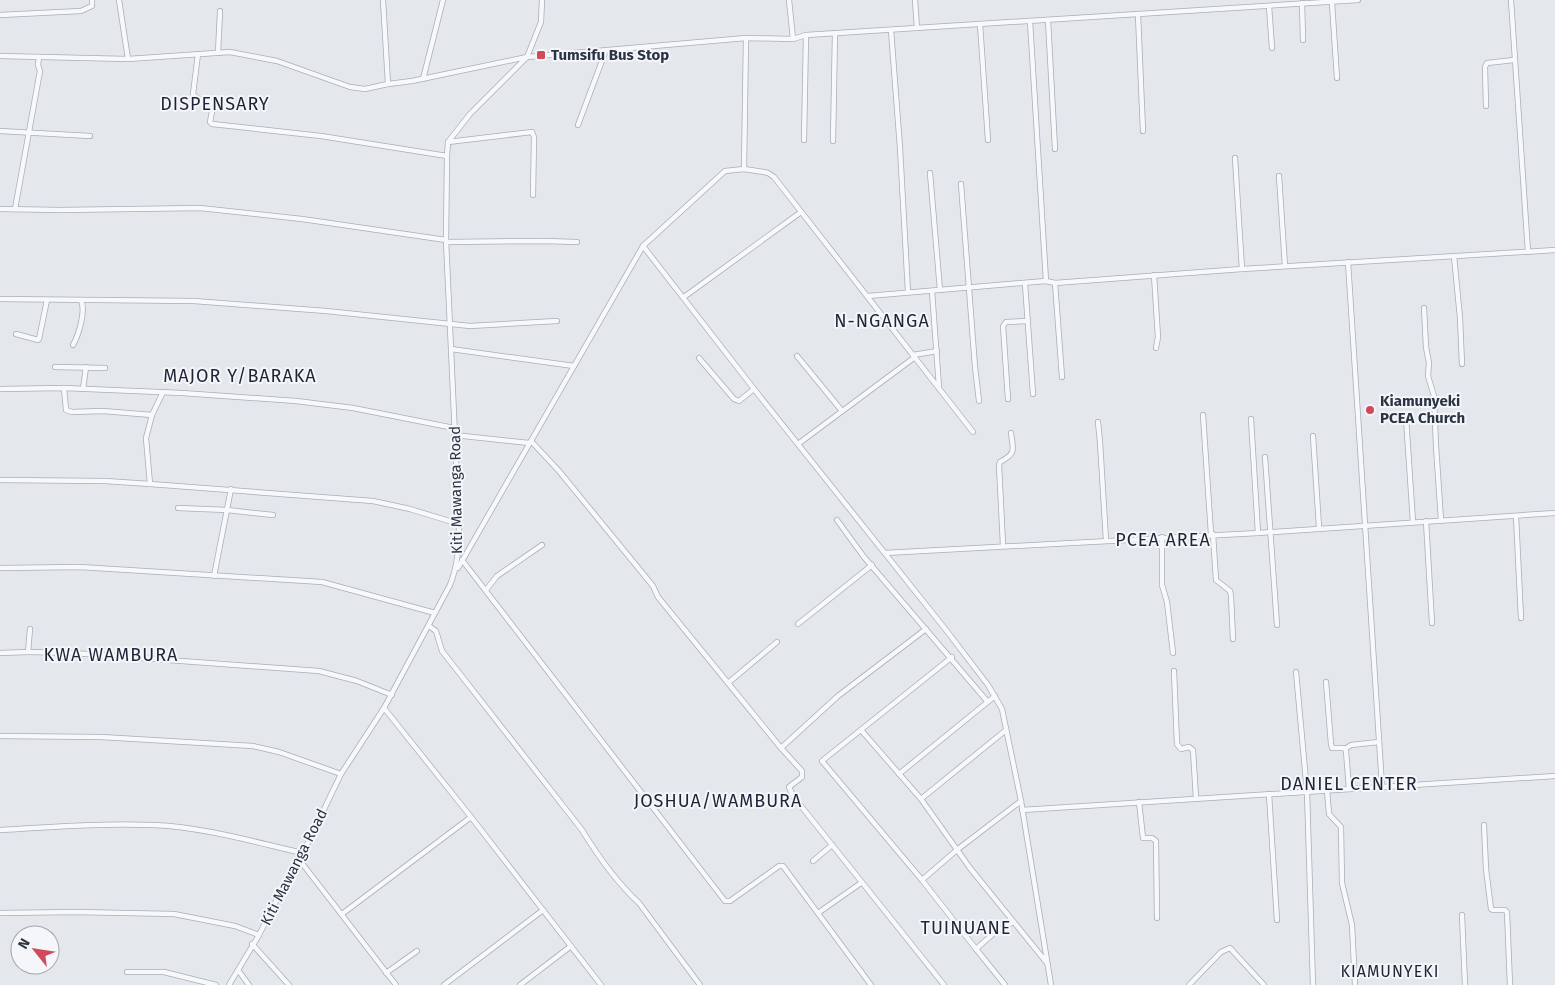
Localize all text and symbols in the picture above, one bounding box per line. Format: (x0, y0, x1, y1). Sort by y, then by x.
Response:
place label: Tumsifu Bus Stop (551, 46, 669, 64)
marker: Tumsifu Bus Stop (535, 49, 547, 61)
district label: DISPENSARY (160, 93, 270, 115)
district label: N-NGANGA (834, 310, 930, 332)
district label: MAJOR Y/BARAKA (163, 365, 317, 387)
place label: Kiamunyeki PCEA Church (1380, 392, 1465, 427)
marker: Kiamunyeki PCEA Church (1364, 404, 1376, 416)
street label: Kiti Mawanga Road (446, 426, 466, 554)
district label: PCEA AREA (1115, 529, 1211, 551)
district label: KWA WAMBURA (44, 644, 178, 666)
district label: DANIEL CENTER (1280, 773, 1418, 795)
district label: JOSHUA/WAMBURA (634, 790, 802, 812)
street label: Kiti Mawanga Road (257, 806, 331, 928)
district label: TUINUANE (921, 917, 1011, 939)
north arrow (10, 925, 60, 975)
text: N (14, 935, 34, 952)
district label: KIAMUNYEKI (1341, 962, 1439, 981)

